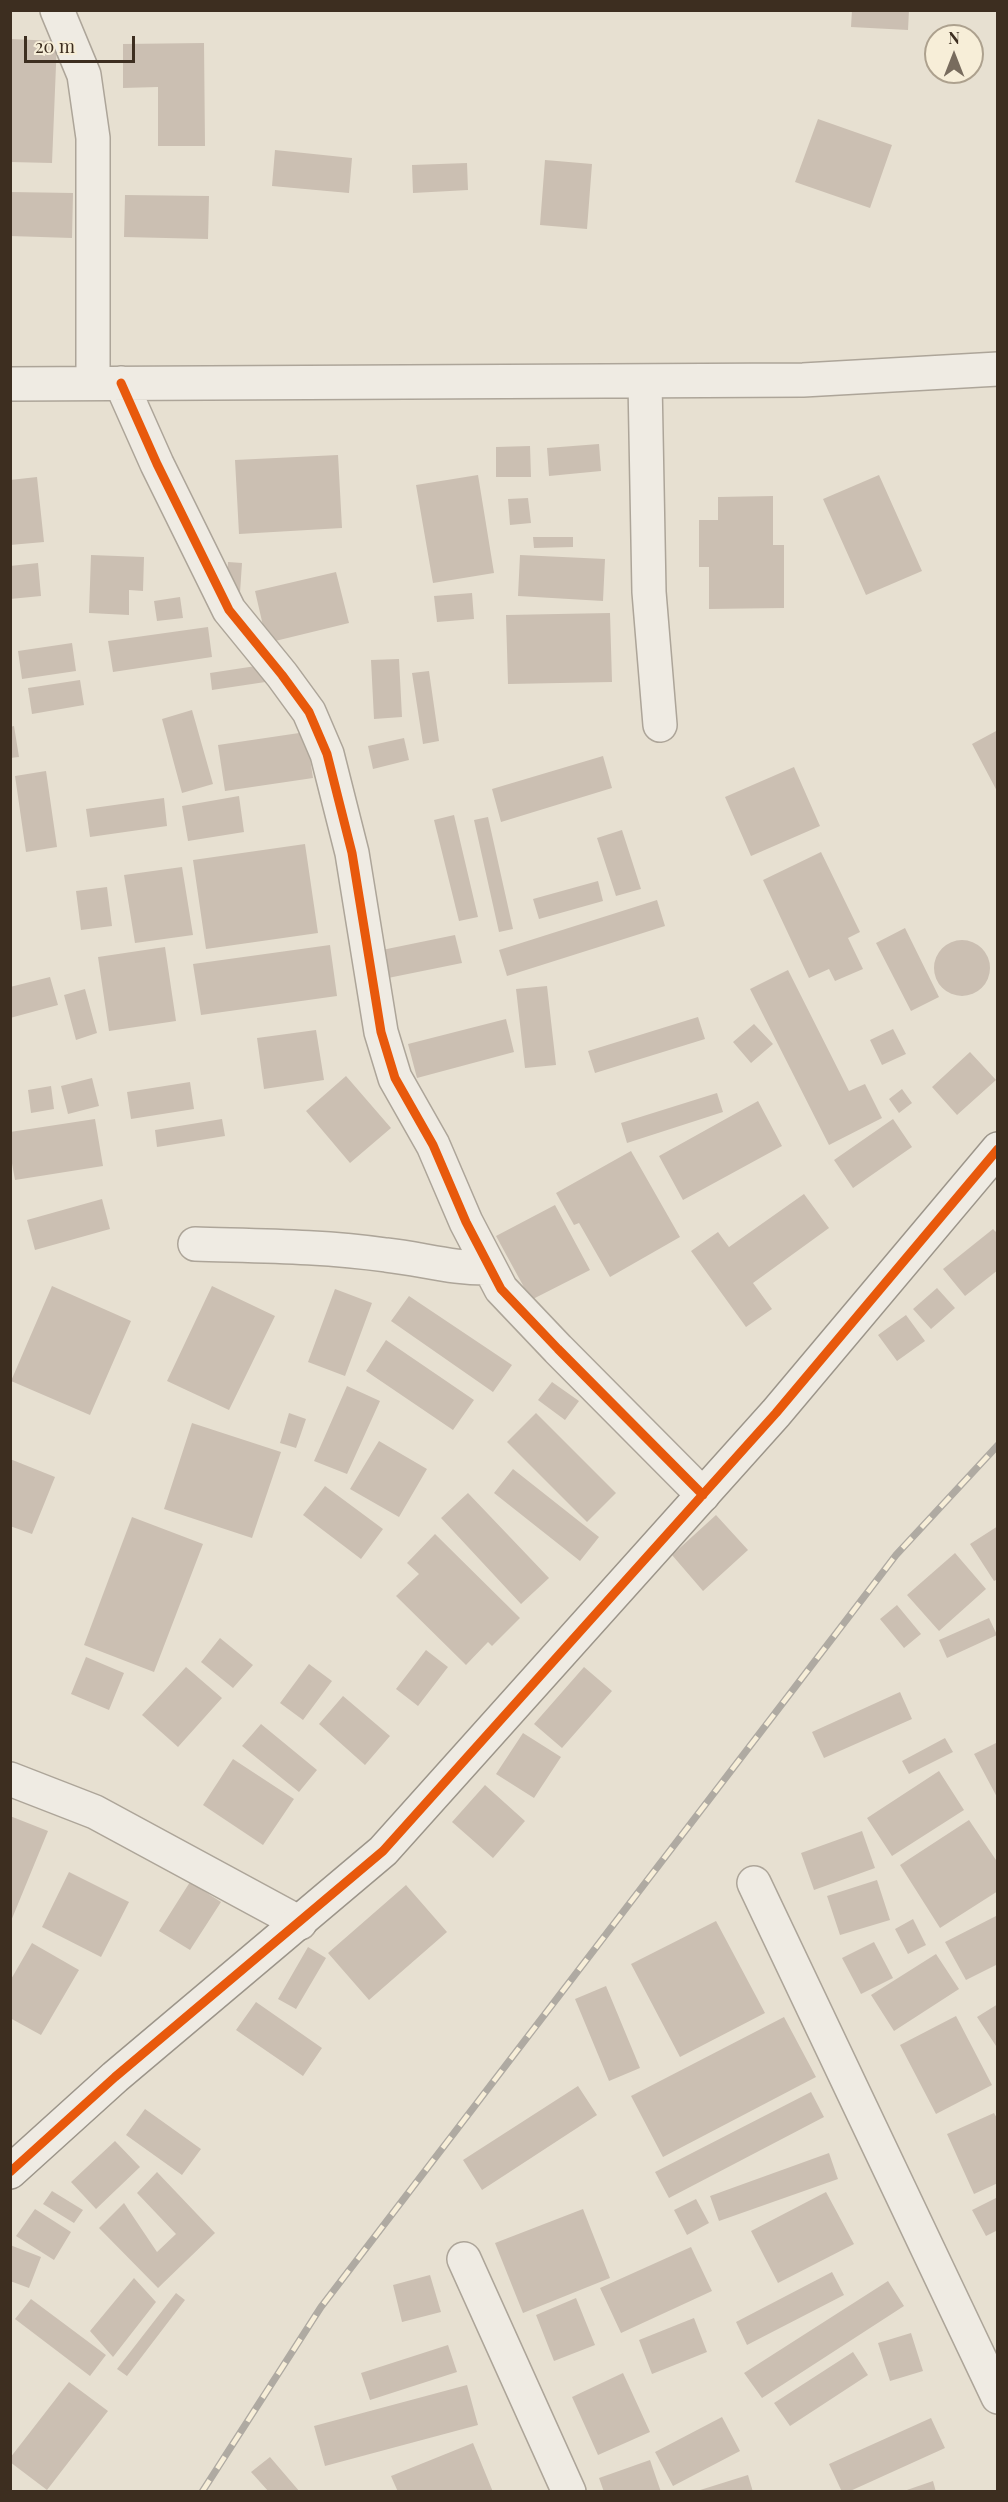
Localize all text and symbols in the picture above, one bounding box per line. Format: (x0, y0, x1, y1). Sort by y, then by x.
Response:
scale bar (27, 24, 138, 62)
north arrow (924, 24, 984, 84)
text: N (948, 27, 960, 48)
text: 20 m (35, 34, 75, 58)

